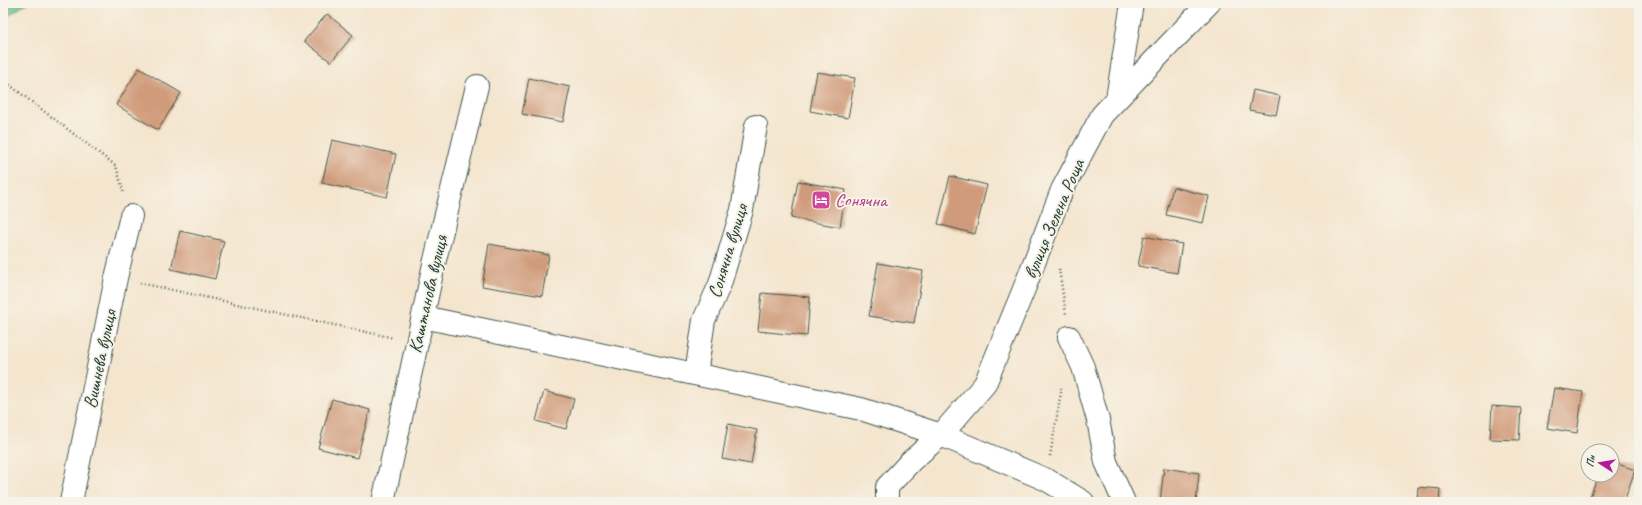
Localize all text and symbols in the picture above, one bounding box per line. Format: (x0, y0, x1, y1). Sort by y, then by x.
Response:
street label: вулиця Зелена Роща (1018, 154, 1090, 282)
place label: Сонячна (835, 188, 889, 212)
hotel icon: Сонячна (810, 189, 832, 211)
street label: Сонячна вулиця (702, 200, 754, 301)
street label: Каштанова вулиця (403, 232, 453, 355)
street label: Вишнева вулиця (78, 306, 122, 410)
north arrow (1580, 443, 1620, 483)
text: Пн (1582, 453, 1598, 468)

